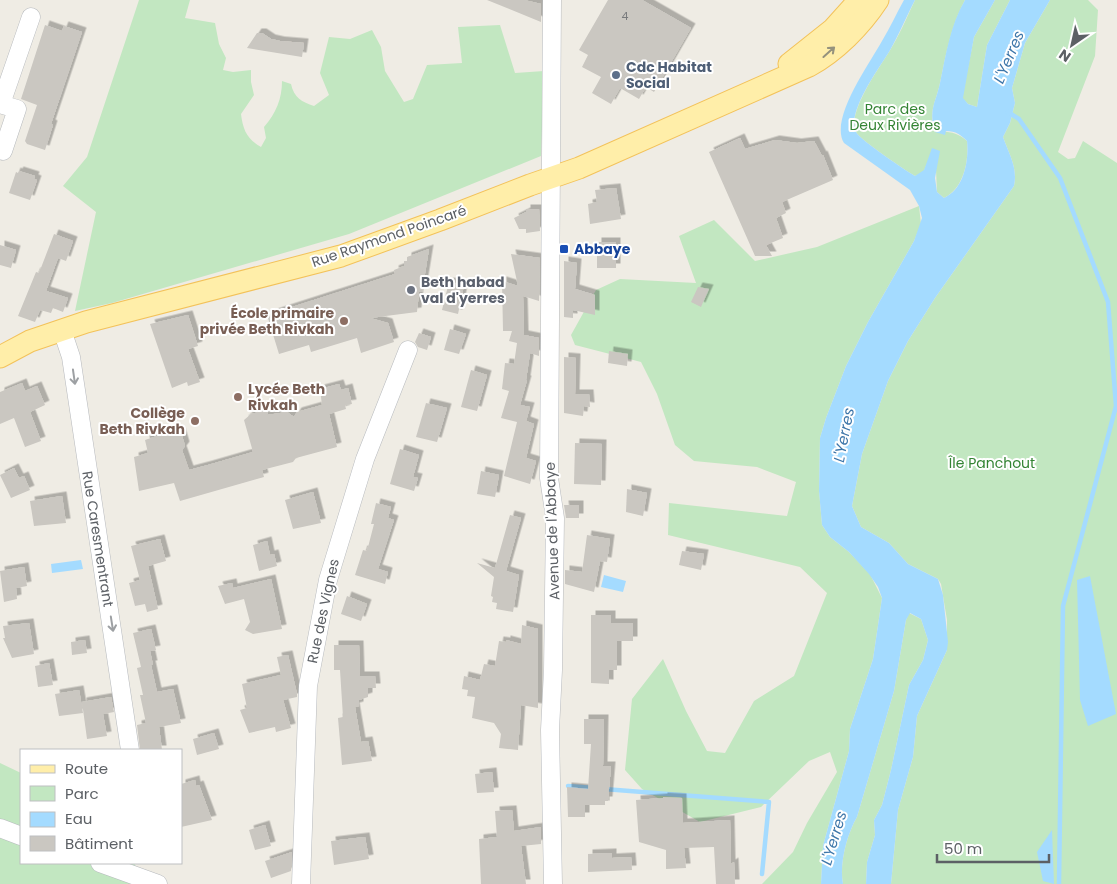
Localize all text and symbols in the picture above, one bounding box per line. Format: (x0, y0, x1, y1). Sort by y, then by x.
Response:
house number: 4 (622, 8, 629, 24)
north arrow (1047, 20, 1097, 70)
water label: L'Yerres (988, 27, 1029, 86)
text: N (1055, 45, 1075, 67)
one-way arrow (823, 46, 836, 58)
place label: Cdc Habitat Social (626, 57, 712, 93)
marker: Cdc Habitat Social (610, 69, 622, 81)
park label: Parc des Deux Rivières (849, 99, 941, 135)
street label: Rue Raymond Poincaré (309, 200, 469, 272)
place label: Abbaye (574, 239, 631, 259)
marker: Abbaye (558, 243, 570, 255)
place label: Beth habad val d'yerres (421, 272, 505, 308)
marker: Beth habad val d'yerres (405, 284, 417, 296)
place label: École primaire privée Beth Rivkah (200, 303, 334, 339)
marker: École primaire privée Beth Rivkah (338, 315, 350, 327)
one-way arrow (69, 368, 79, 384)
place label: Lycée Beth Rivkah (248, 379, 325, 415)
marker: Lycée Beth Rivkah (232, 391, 244, 403)
place label: Collège Beth Rivkah (99, 403, 185, 439)
water label: L'Yerres (828, 406, 859, 464)
marker: Collège Beth Rivkah (189, 415, 201, 427)
park label: Île Panchout (948, 453, 1035, 473)
street label: Avenue de l'Abbaye (540, 461, 564, 600)
street label: Rue Caresmentrant (77, 470, 119, 608)
street label: Rue des Vignes (302, 557, 344, 665)
one-way arrow (107, 615, 117, 631)
legend (20, 749, 182, 864)
text: Route (65, 758, 108, 779)
text: Parc (65, 783, 99, 804)
text: Eau (65, 808, 92, 829)
water label: L'Yerres (815, 808, 852, 867)
scale bar (937, 832, 1050, 864)
text: Bâtiment (65, 833, 133, 854)
text: 50 m (944, 838, 982, 859)

